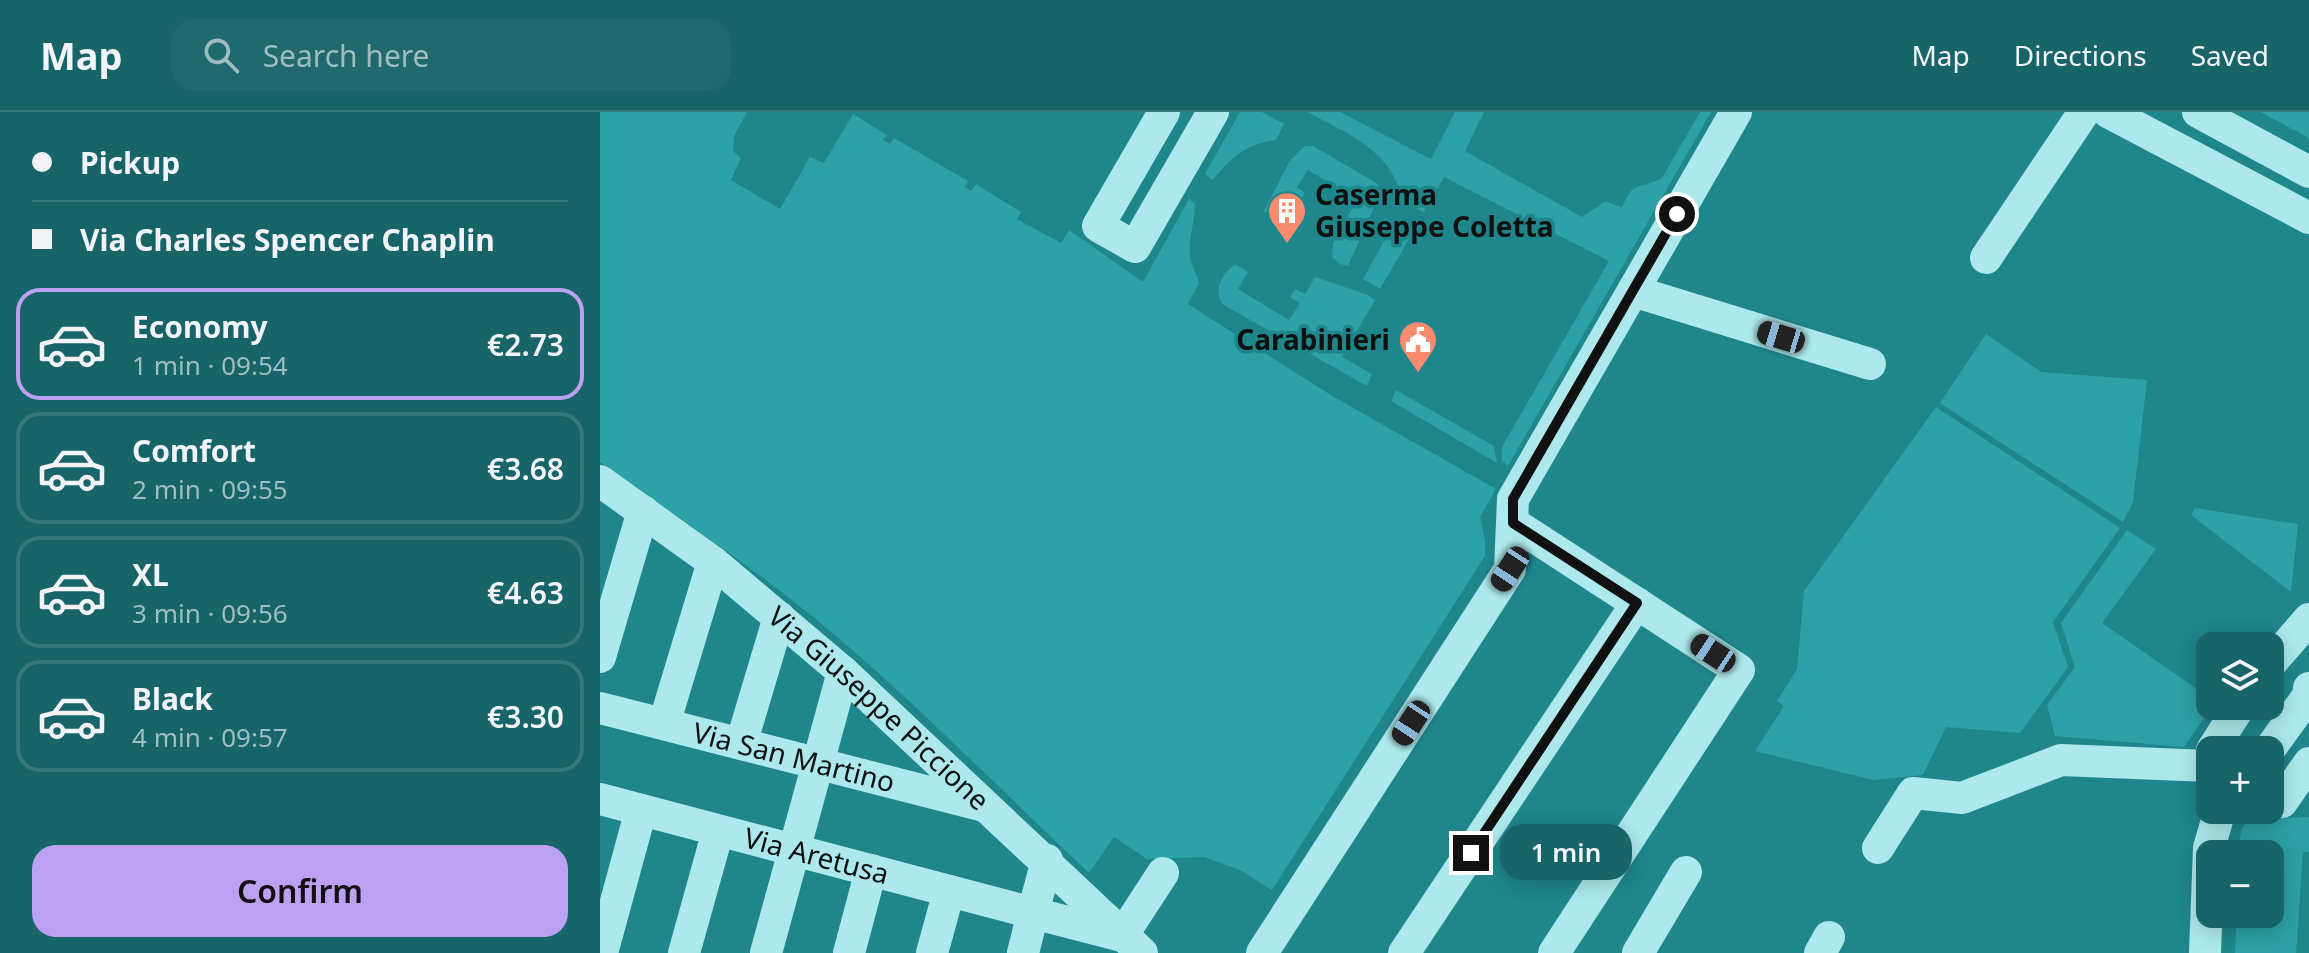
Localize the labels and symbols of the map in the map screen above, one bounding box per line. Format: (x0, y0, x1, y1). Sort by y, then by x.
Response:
place label: Caserma Giuseppe Coletta (1315, 175, 1554, 245)
building icon: Caserma Giuseppe Coletta (1266, 190, 1308, 245)
route start (1659, 196, 1695, 232)
public building icon: Carabinieri (1397, 319, 1439, 374)
car (1755, 319, 1807, 355)
place label: Carabinieri (1236, 320, 1390, 358)
car (1487, 542, 1533, 596)
street label: Via Giuseppe Piccione (760, 597, 998, 818)
car (1686, 630, 1740, 676)
car (1388, 696, 1434, 750)
street label: Via San Martino (689, 712, 899, 800)
street label: Via Aretusa (740, 818, 893, 892)
callout: 1 min (1499, 825, 1631, 881)
route end (1453, 835, 1489, 871)

